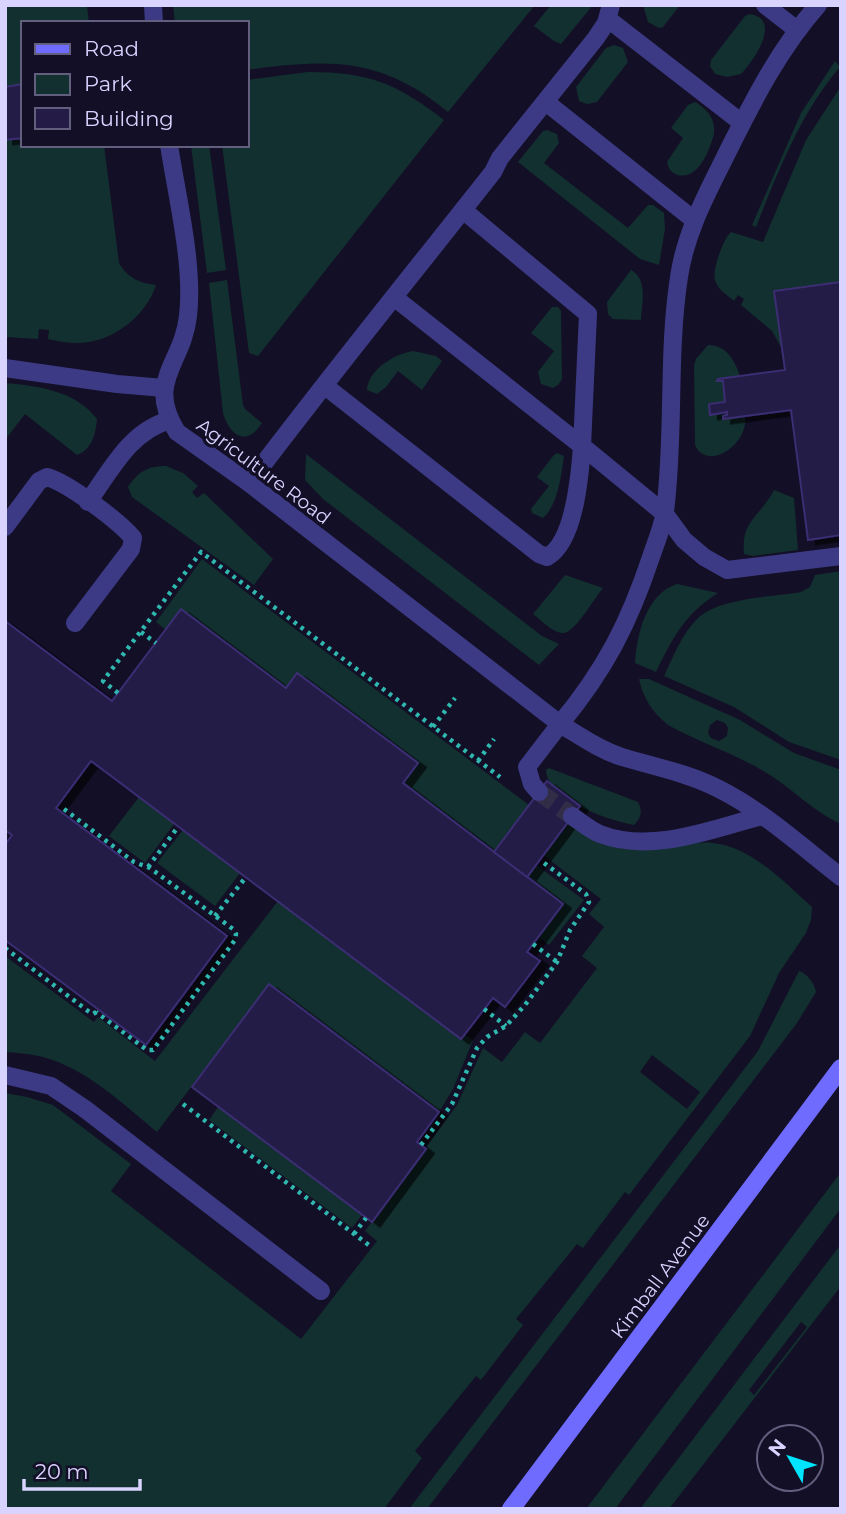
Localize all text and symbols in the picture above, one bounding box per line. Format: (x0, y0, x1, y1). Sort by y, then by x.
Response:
legend (21, 21, 248, 147)
text: Road (84, 36, 139, 61)
text: Park (84, 71, 132, 96)
text: Building (84, 106, 174, 131)
street label: Agriculture Road (192, 414, 335, 529)
street label: Kimball Avenue (606, 1210, 715, 1343)
north arrow (755, 1423, 825, 1493)
text: N (763, 1434, 791, 1461)
scale bar (24, 1448, 140, 1492)
text: 20 m (35, 1459, 89, 1484)

